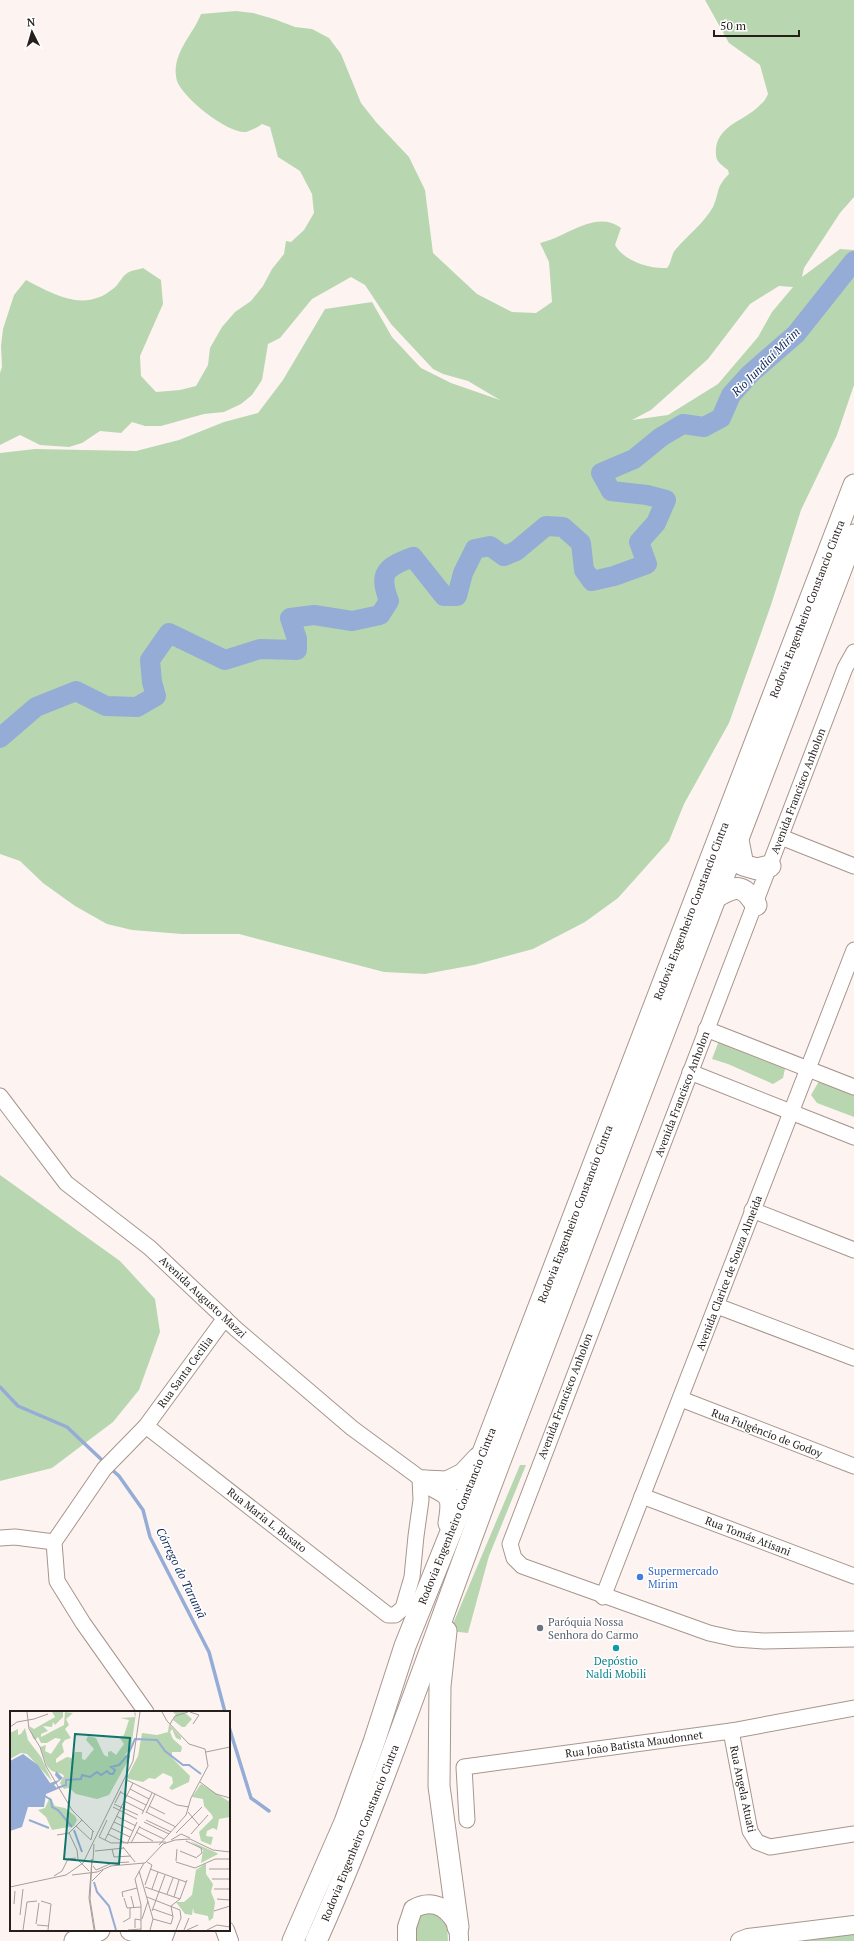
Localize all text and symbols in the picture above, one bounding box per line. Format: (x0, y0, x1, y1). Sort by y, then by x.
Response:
north arrow (12, 12, 52, 52)
scale bar (714, 12, 799, 38)
text: N (26, 15, 37, 29)
text: 50 m (720, 18, 747, 33)
water label: Rio Jundiaí Mirim (728, 324, 803, 400)
street label: Rodovia Engenheiro Constancio Cintra (767, 518, 848, 700)
street label: Avenida Francisco Anholon (768, 726, 829, 856)
street label: Rodovia Engenheiro Constancio Cintra (651, 820, 732, 1002)
street label: Avenida Francisco Anholon (652, 1029, 713, 1159)
street label: Rodovia Engenheiro Constancio Cintra (535, 1123, 616, 1305)
street label: Avenida Clarice de Souza Almeida (693, 1193, 765, 1353)
street label: Avenida Augusto Mazzi (157, 1253, 249, 1341)
street label: Avenida Francisco Anholon (535, 1331, 596, 1461)
street label: Rua Santa Cecilia (154, 1333, 216, 1410)
street label: Rua Fulgêncio de Godoy (710, 1405, 825, 1461)
street label: Rodovia Engenheiro Constancio Cintra (415, 1425, 499, 1606)
street label: Rua Maria L. Busato (224, 1485, 310, 1555)
street label: Rua Tomás Atisani (703, 1513, 793, 1559)
water label: Córrego do Tarumã (153, 1525, 210, 1621)
place label: Supermercado Mirim (648, 1564, 718, 1591)
marker: Supermercado Mirim (635, 1572, 645, 1582)
place label: Paróquia Nossa Senhora do Carmo (548, 1615, 638, 1642)
marker: Paróquia Nossa Senhora do Carmo (535, 1623, 545, 1633)
marker: Depóstio Naldi Mobili (611, 1643, 621, 1653)
place label: Depóstio Naldi Mobili (586, 1654, 646, 1681)
inset map (10, 1711, 230, 1931)
street label: Rua João Batista Maudonnet (564, 1727, 704, 1761)
street label: Rodovia Engenheiro Constancio Cintra (318, 1742, 402, 1923)
street label: Rua Angela Atuati (727, 1744, 759, 1834)

